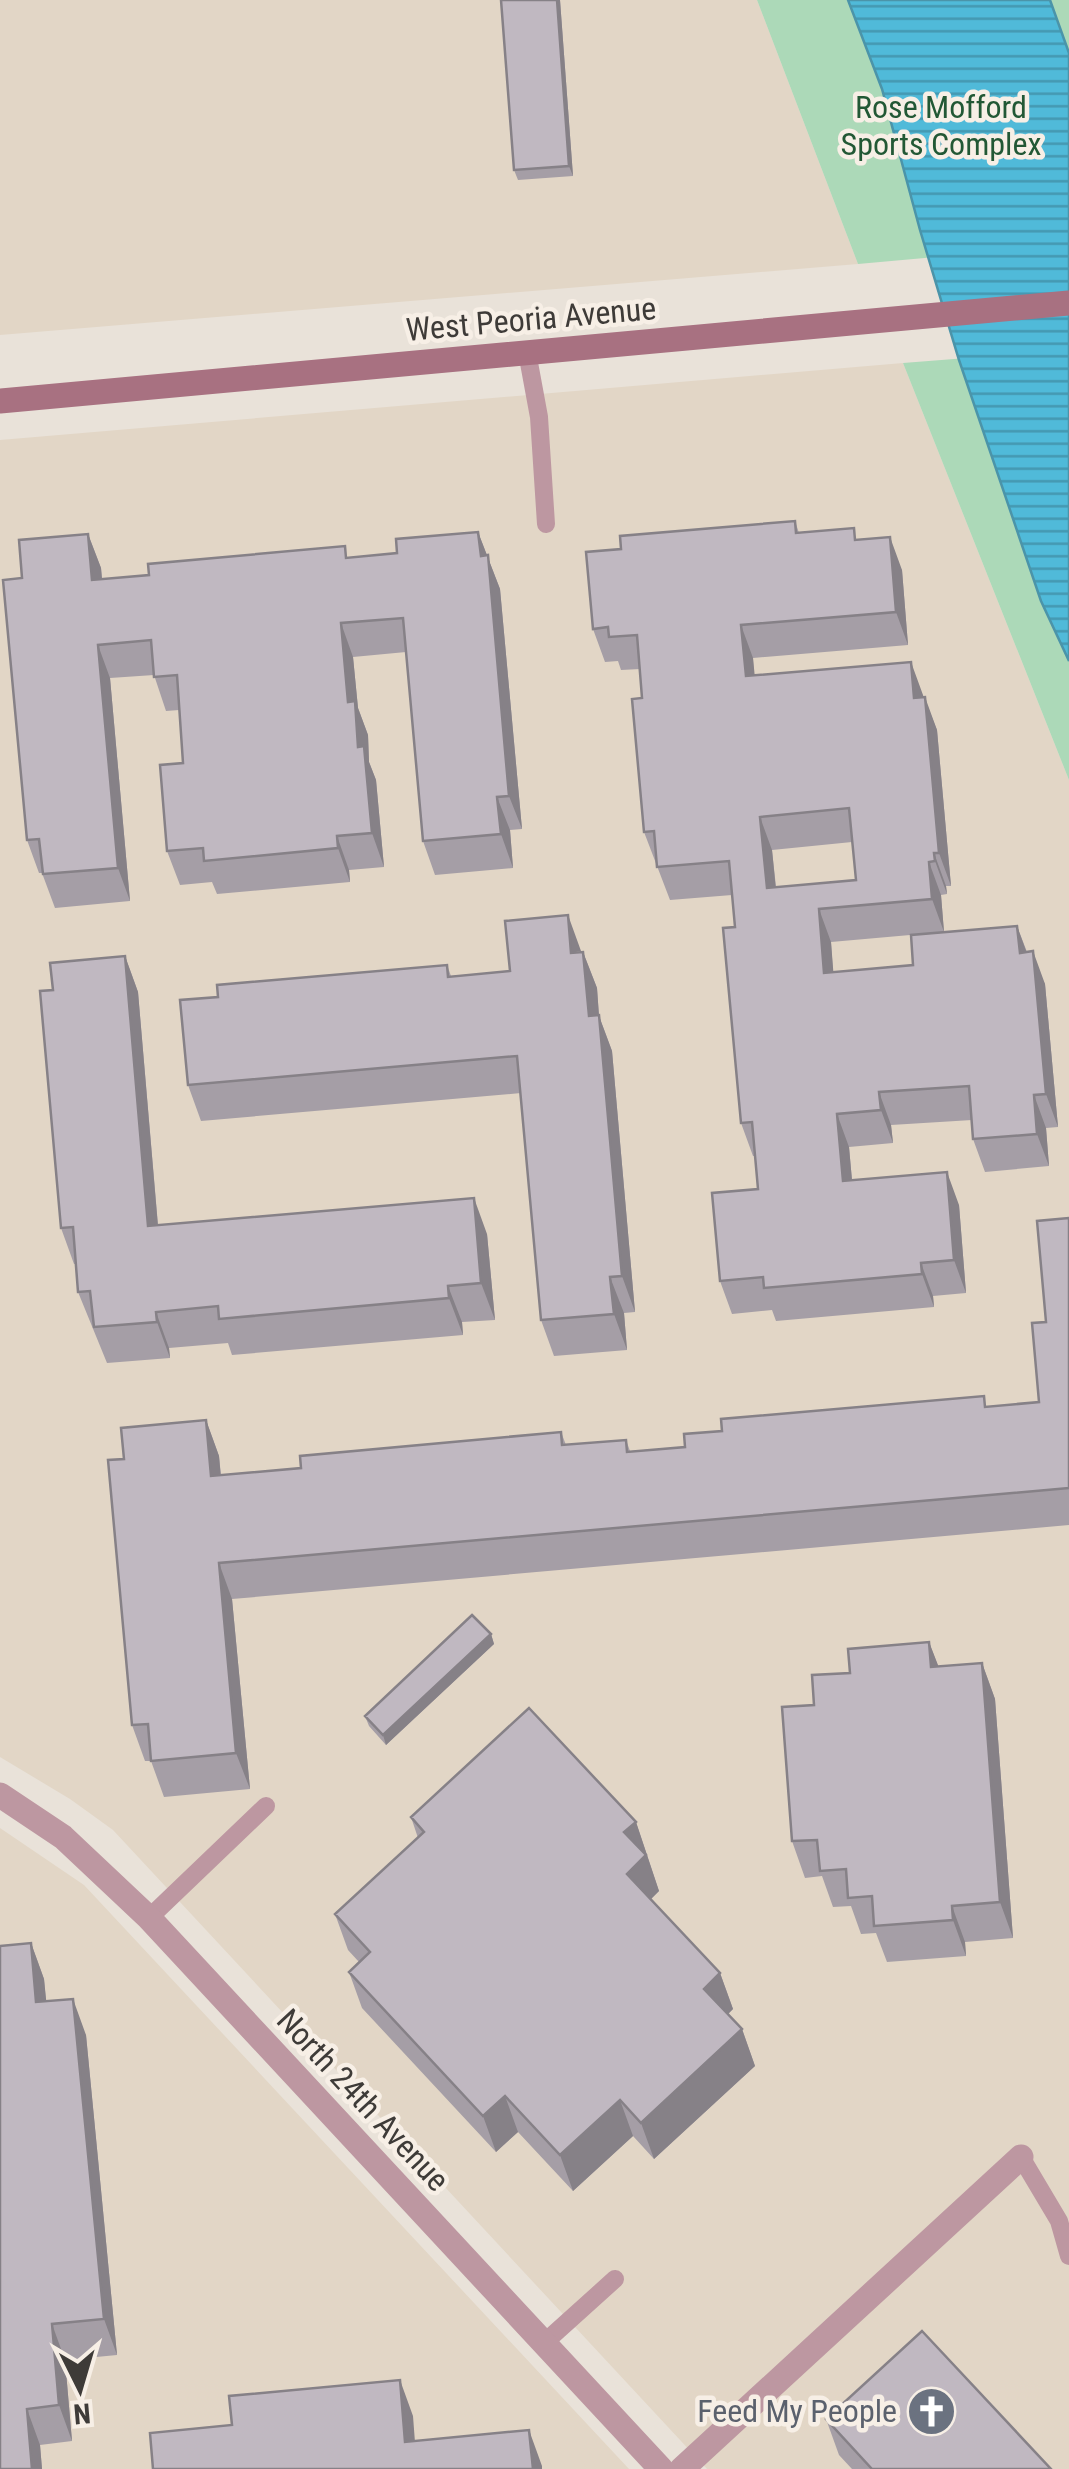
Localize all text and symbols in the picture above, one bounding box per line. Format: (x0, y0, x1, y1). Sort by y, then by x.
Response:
park label: Rose Mofford Sports Complex (841, 88, 1041, 163)
street label: West Peoria Avenue (404, 289, 658, 349)
street label: North 24th Avenue (269, 2001, 457, 2199)
north arrow (30, 2339, 130, 2439)
church icon: Feed My People (906, 2385, 958, 2437)
place label: Feed My People (697, 2392, 897, 2430)
text: N (72, 2396, 92, 2431)

